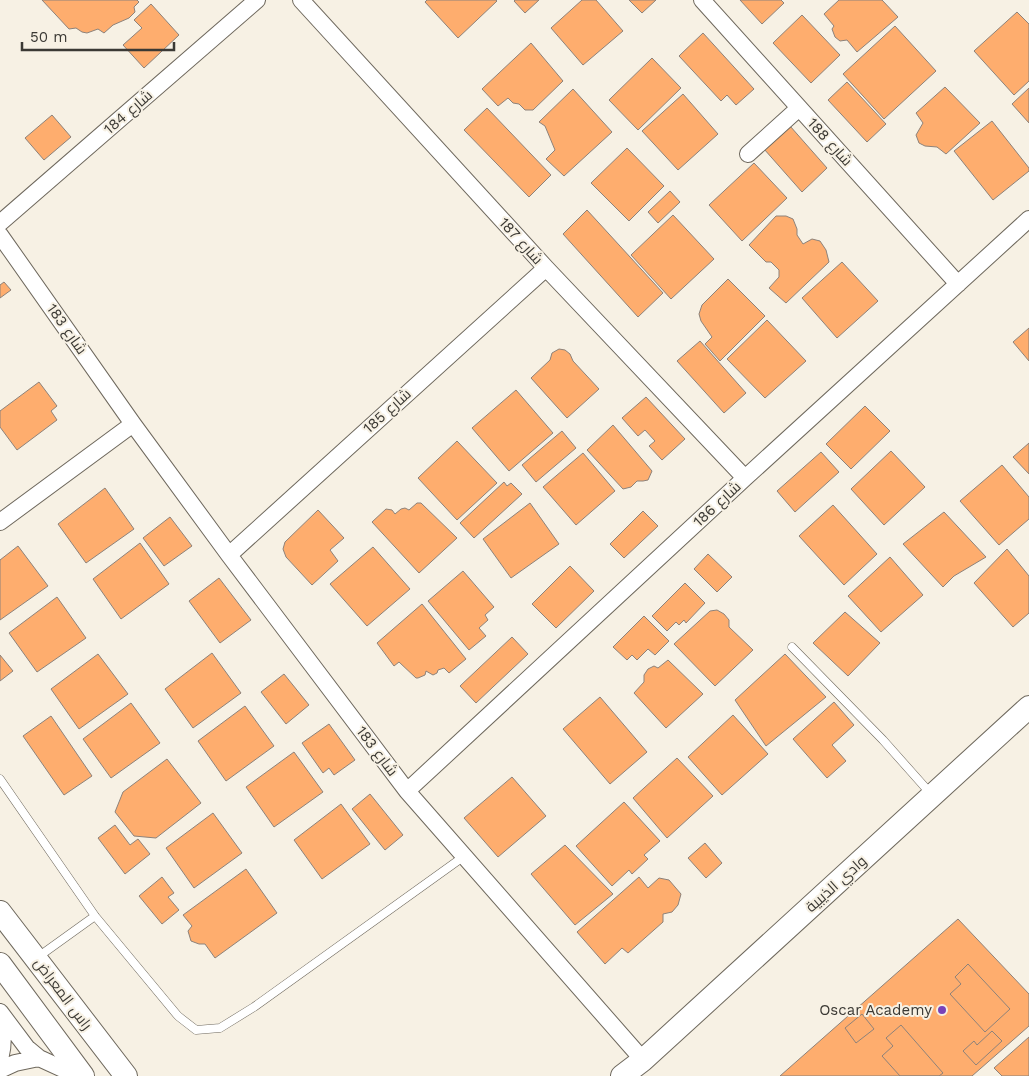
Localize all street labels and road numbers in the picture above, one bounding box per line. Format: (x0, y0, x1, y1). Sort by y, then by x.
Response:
street label: شارع 184 (100, 86, 157, 139)
street label: شارع 188 (802, 114, 856, 171)
street label: شارع 187 (494, 214, 547, 270)
street label: شارع 183 (41, 300, 91, 359)
street label: شارع 185 (359, 385, 416, 439)
street label: شارع 186 (690, 478, 746, 532)
street label: شارع 183 (351, 723, 402, 781)
street label: وادي الذيبية (802, 852, 872, 918)
street label: راس المعراض (29, 954, 96, 1034)

